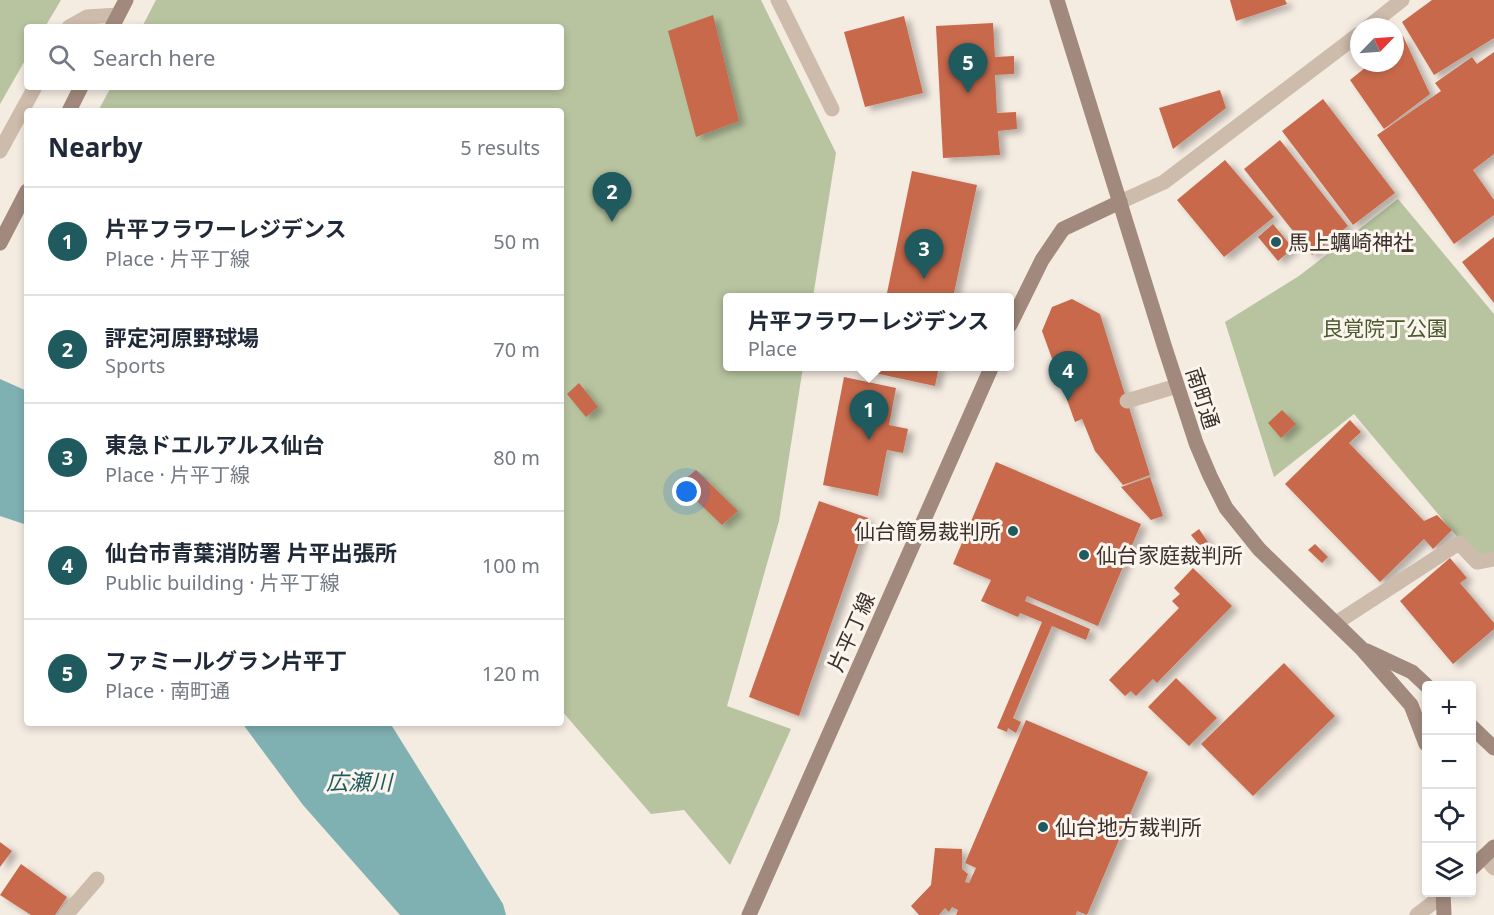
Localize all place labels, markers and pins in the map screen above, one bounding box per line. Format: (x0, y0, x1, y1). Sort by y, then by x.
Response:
pin: 5 (948, 44, 988, 93)
pin: 2 (592, 172, 632, 222)
place label: 馬上蠣崎神社 (1288, 228, 1414, 256)
pin: 3 (904, 230, 944, 279)
marker: 馬上蠣崎神社 (1269, 235, 1283, 249)
pin: 4 (1048, 352, 1088, 401)
pin: 1 (850, 390, 888, 440)
place label: 仙台簡易裁判所 (854, 517, 1001, 545)
marker: 仙台簡易裁判所 (1006, 524, 1020, 538)
place label: 仙台家庭裁判所 (1096, 541, 1243, 569)
marker: 仙台家庭裁判所 (1077, 548, 1091, 562)
place label: 仙台地方裁判所 (1055, 813, 1202, 841)
marker: 仙台地方裁判所 (1036, 820, 1050, 834)

